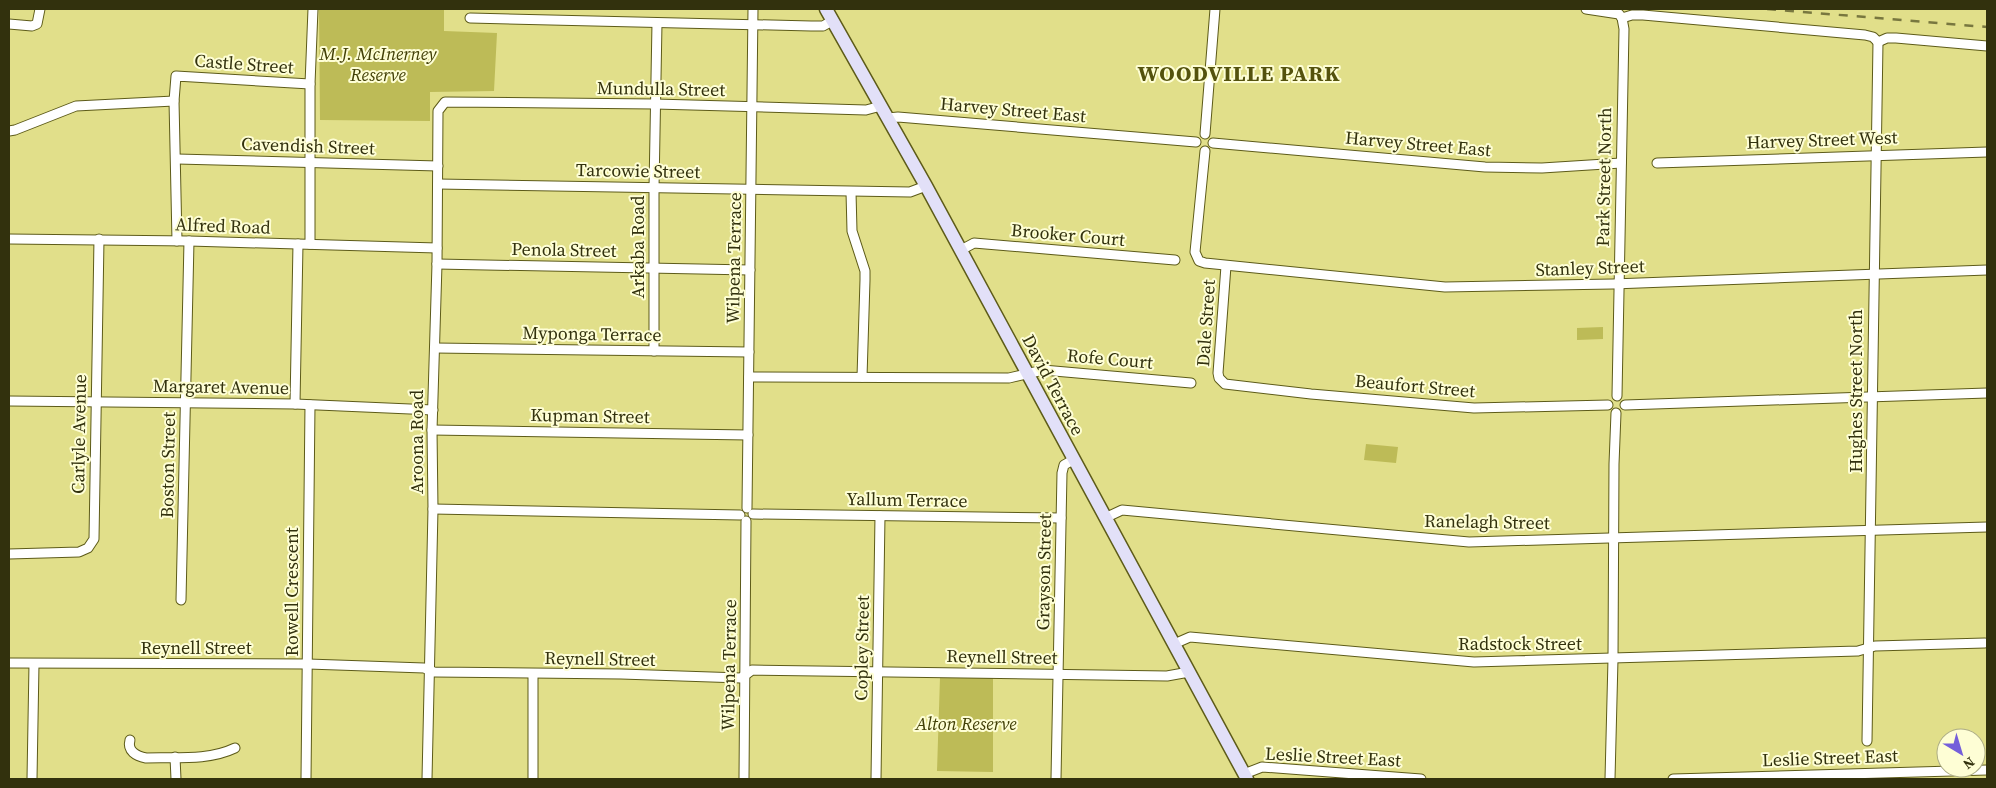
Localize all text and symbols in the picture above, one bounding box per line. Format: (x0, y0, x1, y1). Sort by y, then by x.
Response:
park label: M.J. McInerney Reserve (318, 41, 437, 87)
street label: Castle Street (194, 48, 295, 79)
district label: WOODVILLE PARK (1137, 58, 1341, 88)
street label: Mundulla Street (597, 75, 725, 102)
street label: Harvey Street East (939, 91, 1087, 128)
street label: Park Street North (1590, 107, 1617, 247)
street label: Harvey Street West (1746, 124, 1898, 155)
street label: Harvey Street East (1344, 125, 1492, 162)
street label: Cavendish Street (241, 131, 375, 160)
street label: Tarcowie Street (576, 157, 701, 184)
street label: Wilpena Terrace (720, 192, 747, 324)
street label: Arkaba Road (625, 196, 650, 298)
street label: Alfred Road (175, 211, 271, 240)
street label: Brooker Court (1010, 217, 1126, 252)
street label: Penola Street (511, 236, 617, 263)
street label: Stanley Street (1535, 253, 1645, 282)
street label: Dale Street (1190, 278, 1221, 367)
street label: Hughes Street North (1843, 309, 1868, 473)
street label: Myponga Terrace (522, 320, 662, 347)
street label: David Terrace (1016, 330, 1091, 440)
street label: Rofe Court (1066, 342, 1154, 375)
street label: Beaufort Street (1354, 368, 1476, 403)
street label: Margaret Avenue (153, 373, 289, 400)
street label: Carlyle Avenue (65, 374, 92, 494)
street label: Aroona Road (404, 390, 429, 494)
street label: Kupman Street (530, 402, 650, 429)
street label: Boston Street (154, 411, 181, 518)
street label: Yallum Terrace (846, 486, 968, 513)
street label: Ranelagh Street (1424, 508, 1550, 535)
street label: Grayson Street (1030, 513, 1057, 631)
street label: Rowell Crescent (279, 527, 304, 657)
street label: Copley Street (848, 595, 875, 701)
street label: Wilpena Terrace (715, 599, 742, 731)
street label: Radstock Street (1458, 631, 1582, 656)
street label: Reynell Street (140, 635, 252, 660)
street label: Reynell Street (946, 643, 1058, 670)
street label: Reynell Street (544, 645, 656, 672)
park label: Alton Reserve (914, 711, 1017, 736)
north arrow (1936, 728, 1986, 778)
street label: Leslie Street East (1264, 740, 1402, 773)
street label: Leslie Street East (1762, 743, 1899, 772)
text: N (1959, 752, 1979, 774)

